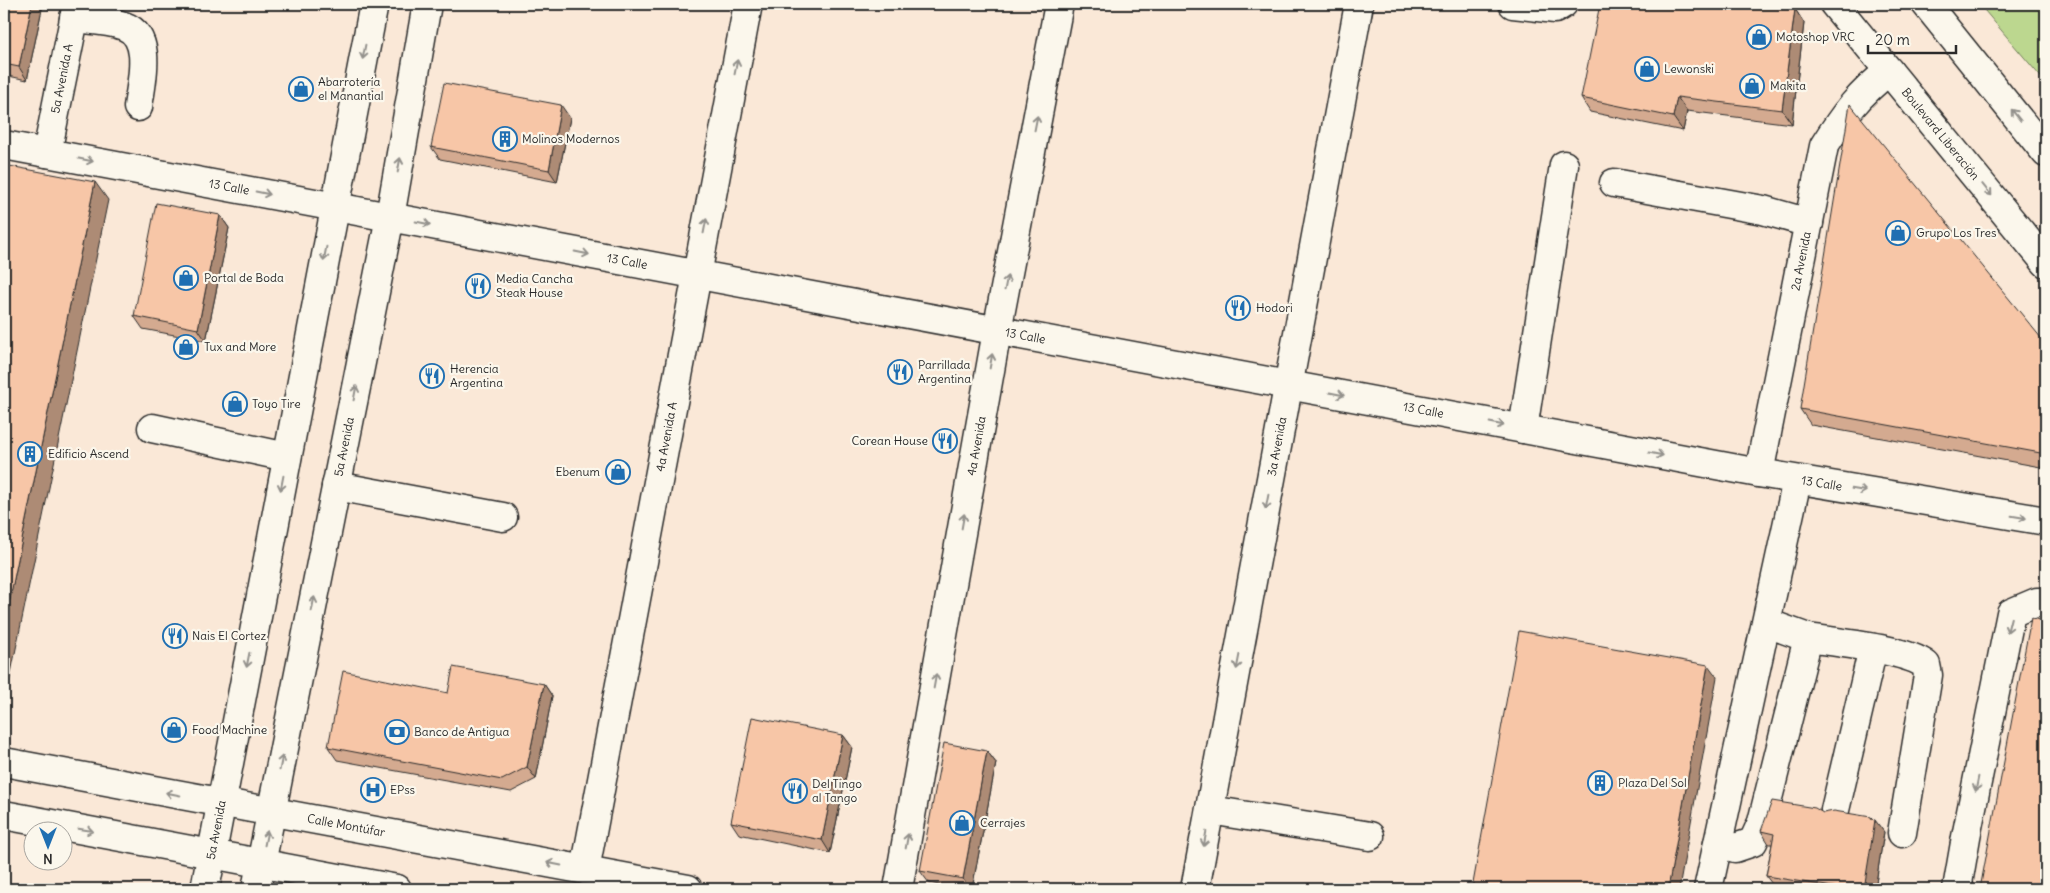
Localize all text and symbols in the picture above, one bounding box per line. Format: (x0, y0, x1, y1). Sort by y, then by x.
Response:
scale bar (1868, 22, 1955, 54)
shop icon: Motoshop VRC (1746, 24, 1772, 50)
place label: Motoshop VRC (1776, 29, 1855, 44)
text: 20 m (1875, 30, 1910, 49)
street label: 5a Avenida A (47, 42, 76, 115)
one-way arrow (359, 43, 369, 59)
shop icon: Lewonski (1634, 56, 1660, 82)
one-way arrow (731, 59, 741, 75)
place label: Lewonski (1664, 61, 1714, 76)
shop icon: Makita (1739, 73, 1765, 99)
place label: Abarrotería el Manantial (318, 74, 383, 103)
shop icon: Abarrotería el Manantial (288, 76, 314, 102)
place label: Makita (1770, 78, 1806, 93)
street label: Boulevard Liberación (1899, 85, 1983, 183)
one-way arrow (2010, 109, 2021, 122)
one-way arrow (1032, 116, 1042, 132)
building icon: Molinos Modernos (492, 126, 518, 152)
place label: Molinos Modernos (522, 131, 620, 146)
one-way arrow (78, 156, 94, 166)
one-way arrow (395, 157, 405, 173)
street label: 13 Calle (208, 175, 251, 198)
one-way arrow (1981, 184, 1992, 197)
one-way arrow (255, 189, 271, 199)
one-way arrow (414, 219, 430, 229)
one-way arrow (701, 219, 710, 235)
shop icon: Grupo Los Tres (1885, 220, 1911, 246)
place label: Grupo Los Tres (1916, 225, 1996, 240)
street label: 2a Avenida (1787, 230, 1814, 292)
one-way arrow (320, 246, 330, 262)
one-way arrow (574, 249, 590, 258)
street label: 13 Calle (606, 250, 649, 272)
shop icon: Portal de Boda (173, 265, 199, 291)
place label: Portal de Boda (204, 270, 284, 285)
place label: Media Cancha Steak House (496, 271, 573, 300)
restaurant icon: Media Cancha Steak House (465, 273, 491, 299)
one-way arrow (1001, 275, 1011, 291)
restaurant icon: Hodori (1225, 295, 1251, 321)
place label: Hodori (1256, 300, 1293, 315)
street label: 13 Calle (1004, 324, 1047, 347)
shop icon: Tux and More (173, 334, 199, 360)
place label: Tux and More (204, 339, 276, 354)
one-way arrow (987, 354, 997, 370)
place label: Parrillada Argentina (918, 357, 971, 386)
restaurant icon: Parrillada Argentina (887, 359, 913, 385)
place label: Herencia Argentina (450, 361, 503, 390)
restaurant icon: Herencia Argentina (419, 363, 445, 389)
one-way arrow (350, 386, 360, 402)
one-way arrow (1328, 390, 1344, 399)
shop icon: Toyo Tire (222, 391, 248, 417)
place label: Toyo Tire (252, 396, 301, 411)
street label: 13 Calle (1402, 399, 1445, 421)
street label: 4a Avenida A (652, 400, 680, 473)
street label: 4a Avenida (963, 415, 989, 477)
street label: 3a Avenida (1264, 415, 1289, 477)
street label: 5a Avenida (330, 416, 357, 478)
one-way arrow (1488, 420, 1504, 429)
restaurant icon: Corean House (932, 428, 958, 454)
place label: Corean House (852, 433, 928, 448)
building icon: Edificio Ascend (17, 441, 43, 467)
place label: Edificio Ascend (48, 446, 129, 461)
one-way arrow (1648, 450, 1664, 459)
shop icon: Ebenum (605, 459, 631, 485)
place label: Ebenum (555, 464, 600, 479)
street label: 13 Calle (1800, 472, 1843, 494)
one-way arrow (276, 474, 286, 490)
one-way arrow (1851, 485, 1867, 495)
one-way arrow (1262, 493, 1272, 509)
one-way arrow (2011, 512, 2027, 522)
one-way arrow (959, 514, 969, 530)
one-way arrow (308, 596, 318, 612)
one-way arrow (2004, 616, 2013, 632)
restaurant icon: Nais El Cortez (162, 623, 188, 649)
place label: Nais El Cortez (192, 628, 266, 643)
one-way arrow (243, 651, 252, 667)
one-way arrow (1232, 653, 1242, 669)
one-way arrow (930, 674, 940, 690)
shop icon: Food Machine (161, 717, 187, 743)
bank icon: Banco de Antigua (384, 719, 410, 745)
place label: Food Machine (192, 722, 267, 737)
place label: Banco de Antigua (414, 724, 510, 739)
one-way arrow (276, 756, 286, 772)
building icon: Plaza Del Sol (1587, 770, 1613, 796)
place label: Plaza Del Sol (1618, 775, 1687, 790)
one-way arrow (1971, 775, 1981, 791)
place label: Del Tingo al Tango (812, 776, 862, 805)
hospital icon: EPss (360, 777, 386, 803)
restaurant icon: Del Tingo al Tango (782, 778, 808, 804)
place label: EPss (390, 782, 415, 797)
one-way arrow (165, 788, 181, 798)
street label: 5a Avenida (203, 799, 229, 861)
street label: Calle Montúfar (306, 810, 387, 840)
shop icon: Cerrajes (949, 810, 975, 836)
place label: Cerrajes (980, 815, 1025, 830)
north arrow (22, 820, 72, 870)
one-way arrow (78, 826, 94, 836)
one-way arrow (262, 830, 271, 846)
one-way arrow (1199, 830, 1209, 846)
one-way arrow (902, 834, 912, 850)
text: N (43, 850, 53, 868)
one-way arrow (546, 859, 562, 869)

